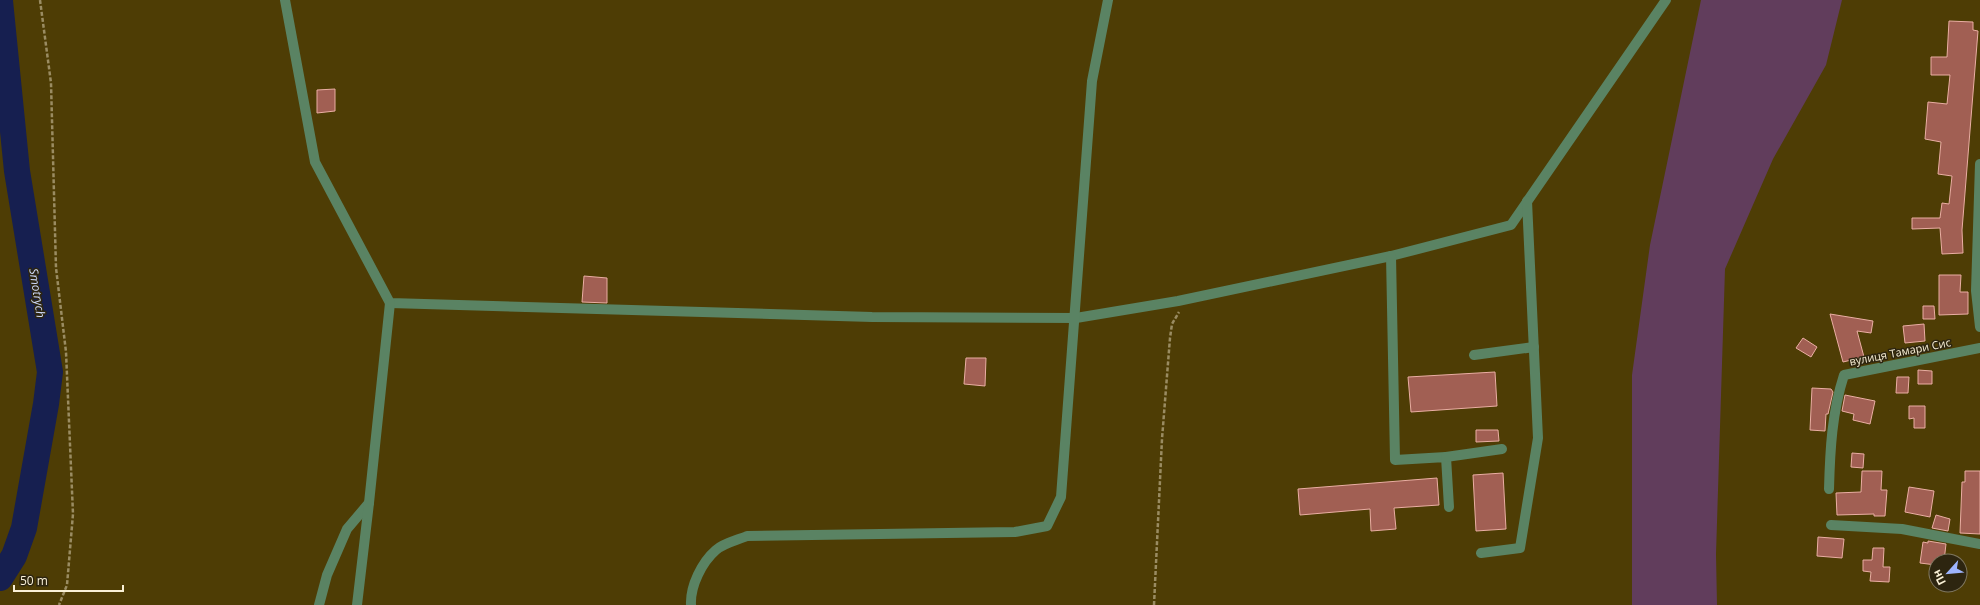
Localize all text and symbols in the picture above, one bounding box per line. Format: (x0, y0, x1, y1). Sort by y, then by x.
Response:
water label: Smotrych (25, 267, 50, 319)
street label: вулиця Тамари Сис (1848, 334, 1952, 369)
north arrow (1928, 553, 1968, 593)
scale bar (14, 567, 123, 593)
text: Пн (1928, 567, 1949, 588)
text: 50 m (20, 572, 48, 589)

